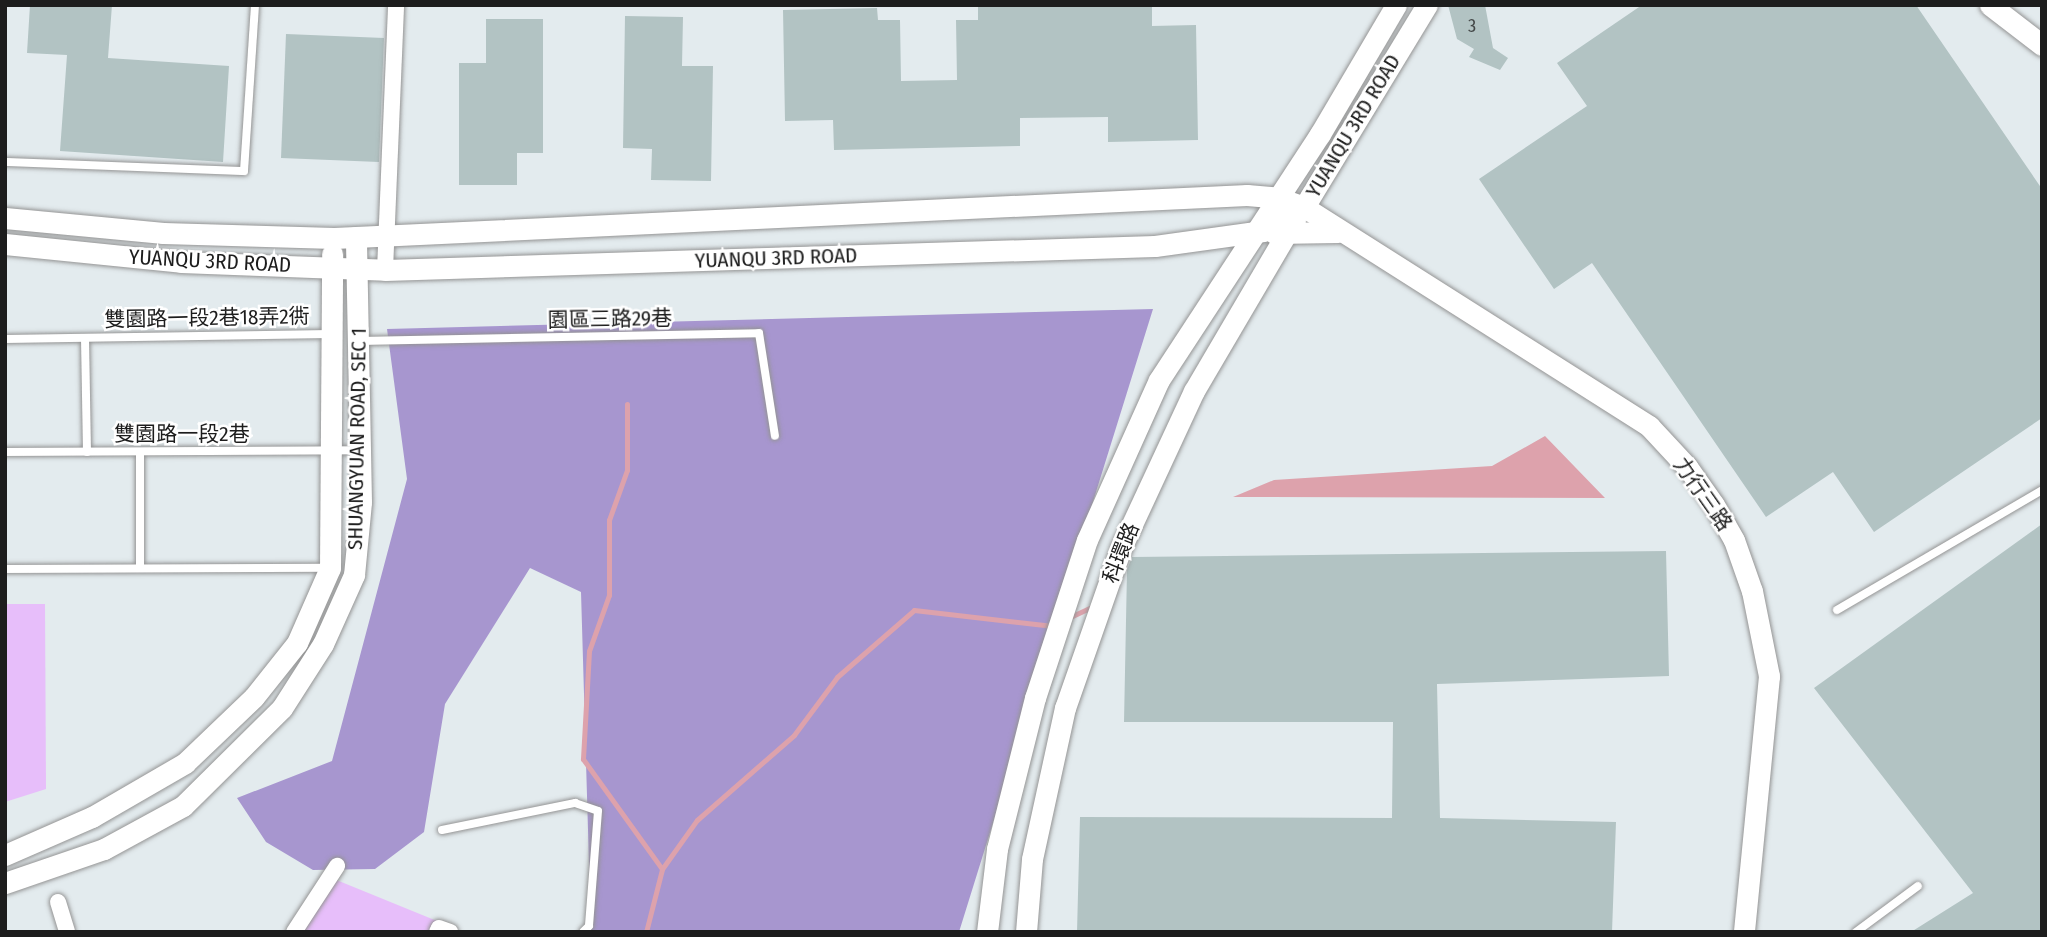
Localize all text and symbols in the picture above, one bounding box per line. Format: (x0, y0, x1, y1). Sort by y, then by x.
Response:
house number: 3 (1468, 15, 1476, 37)
street label: YUANQU 3RD ROAD (1300, 50, 1406, 202)
street label: YUANQU 3RD ROAD (694, 243, 858, 273)
street label: YUANQU 3RD ROAD (128, 244, 292, 278)
street label: 雙園路一段2巷18弄2衖 (104, 304, 310, 332)
street label: 園區三路29巷 (548, 305, 672, 333)
street label: SHUANGYUAN ROAD, SEC 1 (342, 328, 372, 550)
street label: 雙園路一段2巷 (114, 421, 250, 447)
street label: 力行三路 (1669, 452, 1737, 536)
street label: 科環路 (1098, 519, 1144, 587)

